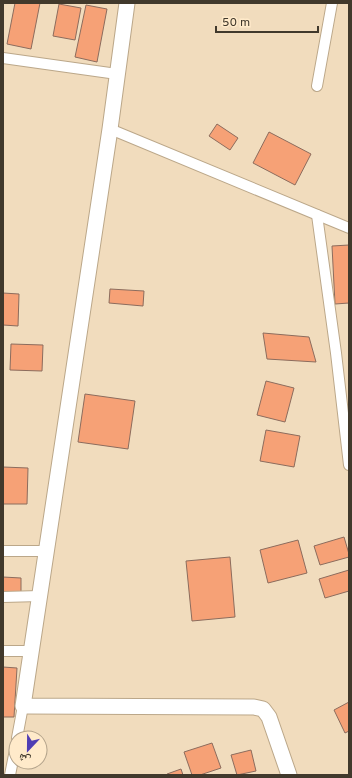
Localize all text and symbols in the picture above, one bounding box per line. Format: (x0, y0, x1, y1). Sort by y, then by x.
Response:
scale bar (216, 8, 318, 34)
text: 50 m (222, 15, 250, 31)
north arrow (8, 730, 48, 770)
text: ش (16, 750, 33, 767)

